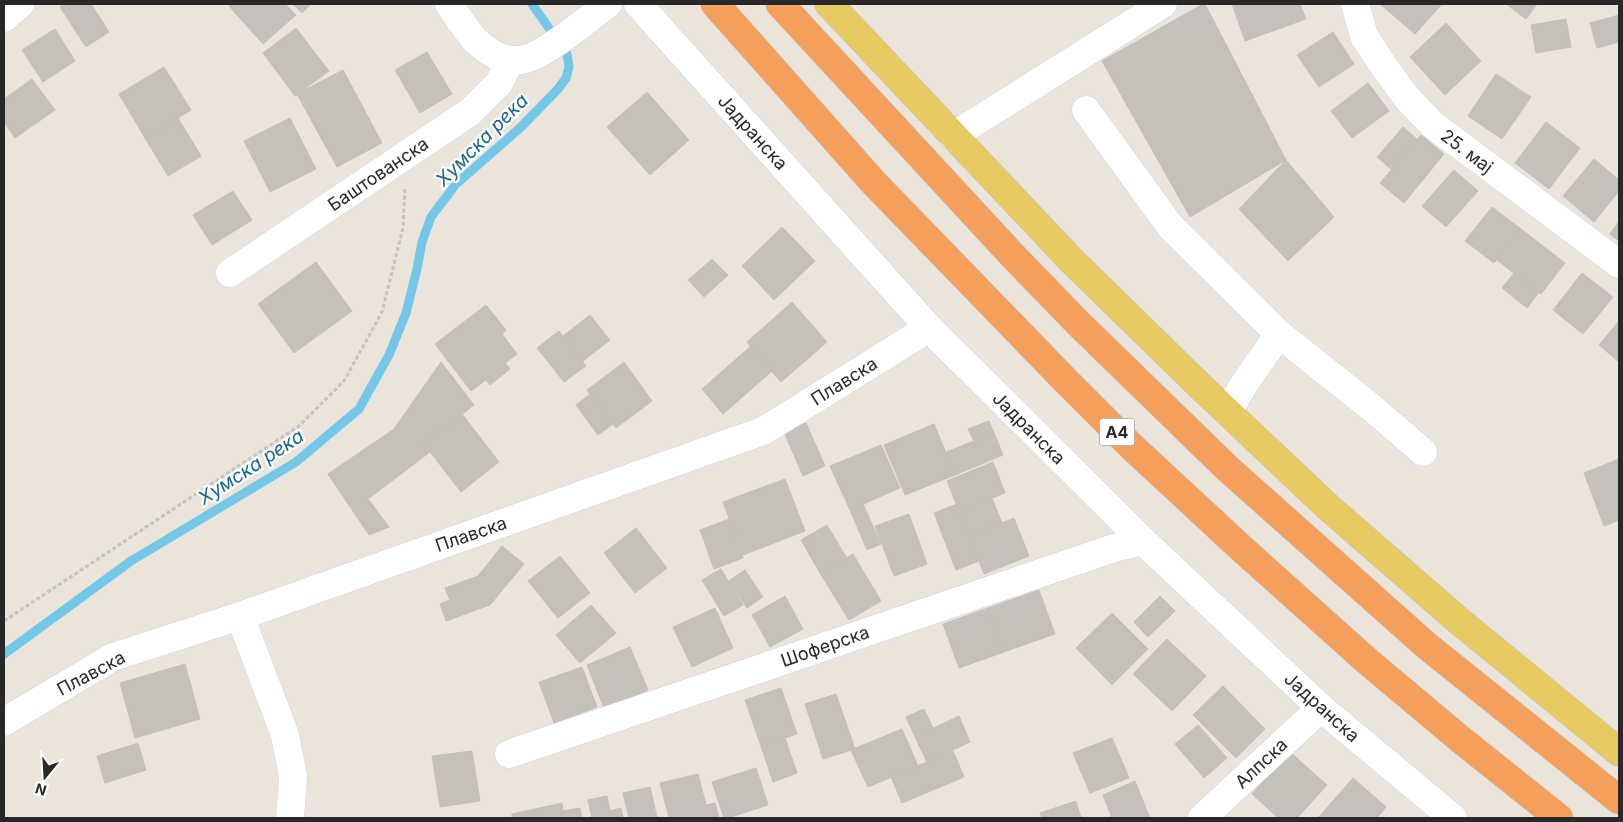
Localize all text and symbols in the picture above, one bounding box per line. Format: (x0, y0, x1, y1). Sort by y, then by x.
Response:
water label: Хумска река (430, 89, 533, 192)
street label: Јадранска (714, 90, 792, 174)
street label: 25. мај (1437, 125, 1497, 177)
street label: Баштованска (324, 133, 432, 215)
street label: Плавска (807, 352, 881, 410)
street label: Јадранска (988, 387, 1070, 469)
road number: A4 (1100, 418, 1134, 446)
water label: Хумска река (193, 424, 308, 510)
street label: Плавска (433, 512, 509, 556)
street label: Шоферска (778, 621, 872, 671)
street label: Плавска (53, 646, 129, 700)
street label: Јадранска (1280, 668, 1364, 746)
street label: Алпска (1231, 734, 1291, 792)
north arrow (20, 752, 70, 802)
text: N (33, 780, 49, 800)

